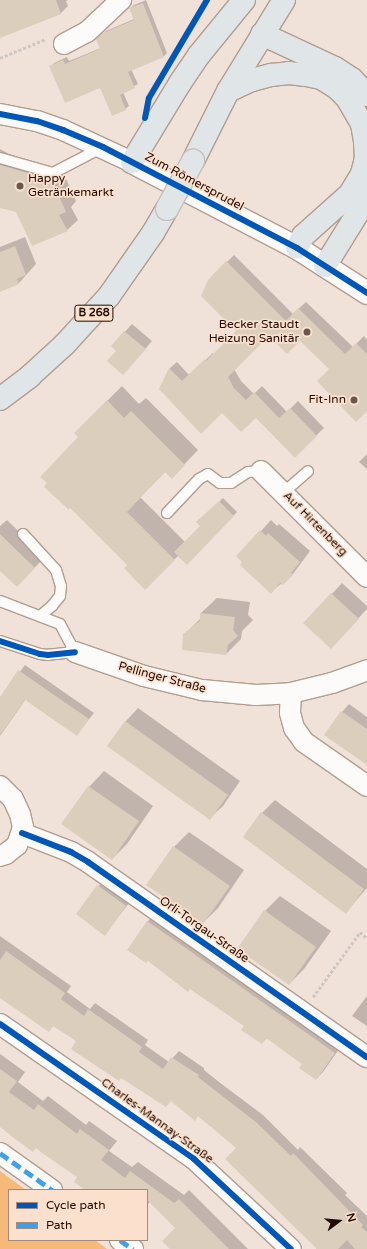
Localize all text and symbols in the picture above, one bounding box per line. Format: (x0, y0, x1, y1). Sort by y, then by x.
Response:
street label: Zum Römersprudel (142, 150, 246, 214)
place label: Happy Getränkemarkt (28, 172, 114, 200)
marker: Happy Getränkemarkt (15, 181, 25, 191)
road number: B 268 (74, 304, 114, 322)
place label: Becker Staudt Heizung Sanitär (209, 318, 299, 346)
marker: Becker Staudt Heizung Sanitär (302, 327, 312, 337)
place label: Fit-Inn (308, 393, 346, 407)
marker: Fit-Inn (349, 395, 359, 405)
street label: Auf Hirtenberg (280, 489, 350, 559)
street label: Pellinger Straße (117, 659, 207, 697)
street label: Orli-Torgau-Straße (156, 894, 252, 966)
street label: Charles-Mannay-Straße (98, 1075, 216, 1167)
legend (8, 1189, 148, 1241)
text: Cycle path (46, 1198, 105, 1212)
north arrow (319, 1201, 359, 1241)
text: N (344, 1212, 358, 1224)
text: Path (46, 1218, 72, 1232)

